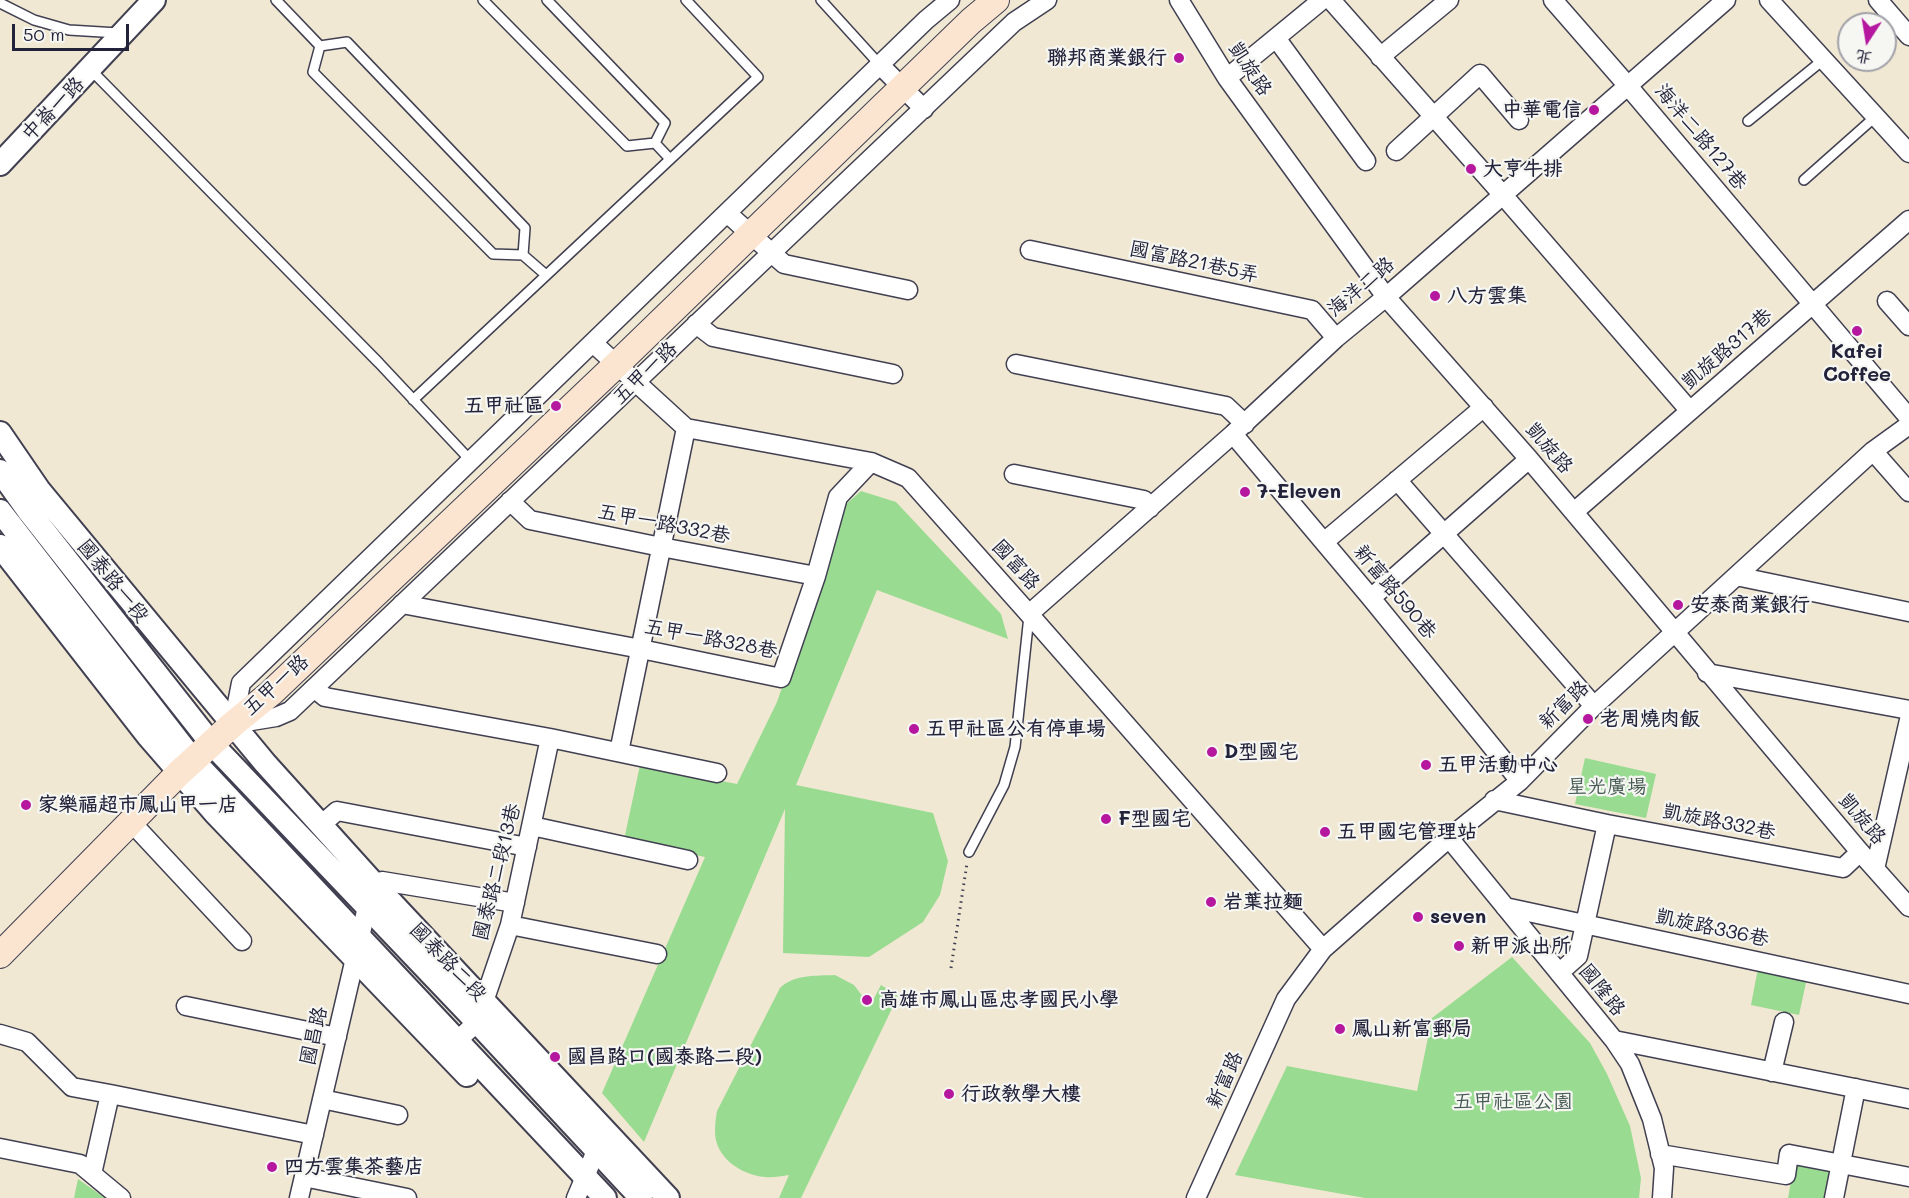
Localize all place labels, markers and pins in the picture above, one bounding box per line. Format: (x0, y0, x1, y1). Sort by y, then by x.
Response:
place label: 聯邦商業銀行 (1047, 46, 1167, 70)
marker: 聯邦商業銀行 (1172, 51, 1186, 65)
place label: 中華電信 (1502, 98, 1582, 122)
marker: 中華電信 (1587, 103, 1601, 117)
place label: 大亨牛排 (1483, 157, 1563, 181)
marker: 大亨牛排 (1464, 162, 1478, 176)
place label: 八方雲集 (1447, 284, 1527, 308)
marker: 八方雲集 (1428, 289, 1442, 303)
marker: Kafei Coffee (1850, 324, 1864, 338)
place label: Kafei Coffee (1823, 340, 1891, 387)
place label: 五甲社區 (464, 394, 544, 418)
marker: 五甲社區 (549, 399, 563, 413)
place label: 7-Eleven (1257, 480, 1341, 504)
marker: 7-Eleven (1238, 485, 1252, 499)
place label: 安泰商業銀行 (1690, 593, 1810, 617)
marker: 安泰商業銀行 (1671, 598, 1685, 612)
place label: 老周燒肉飯 (1600, 707, 1700, 731)
marker: 老周燒肉飯 (1581, 712, 1595, 726)
place label: 五甲社區公有停車場 (926, 717, 1106, 741)
marker: 五甲社區公有停車場 (907, 722, 921, 736)
place label: D型國宅 (1224, 740, 1298, 764)
marker: D型國宅 (1205, 745, 1219, 759)
place label: 五甲活動中心 (1438, 753, 1558, 777)
marker: 五甲活動中心 (1419, 758, 1433, 772)
place label: 家樂福超市鳳山甲一店 (38, 793, 238, 817)
marker: 家樂福超市鳳山甲一店 (19, 798, 33, 812)
place label: F型國宅 (1118, 807, 1191, 831)
marker: F型國宅 (1099, 812, 1113, 826)
place label: 五甲國宅管理站 (1337, 820, 1477, 844)
marker: 五甲國宅管理站 (1318, 825, 1332, 839)
place label: 岩葉拉麵 (1223, 890, 1303, 914)
marker: 岩葉拉麵 (1204, 895, 1218, 909)
place label: seven (1430, 905, 1486, 929)
marker: seven (1411, 910, 1425, 924)
place label: 新甲派出所 (1471, 934, 1571, 958)
marker: 新甲派出所 (1452, 939, 1466, 953)
place label: 高雄市鳳山區忠孝國民小學 (879, 988, 1119, 1012)
marker: 高雄市鳳山區忠孝國民小學 (860, 993, 874, 1007)
place label: 鳳山新富郵局 (1352, 1017, 1472, 1041)
marker: 鳳山新富郵局 (1333, 1022, 1347, 1036)
place label: 國昌路口(國泰路二段) (567, 1045, 762, 1069)
marker: 國昌路口(國泰路二段) (548, 1050, 562, 1064)
place label: 行政教學大樓 (961, 1082, 1081, 1106)
marker: 行政教學大樓 (942, 1087, 956, 1101)
place label: 四方雲集茶藝店 (284, 1155, 424, 1179)
marker: 四方雲集茶藝店 (265, 1160, 279, 1174)

